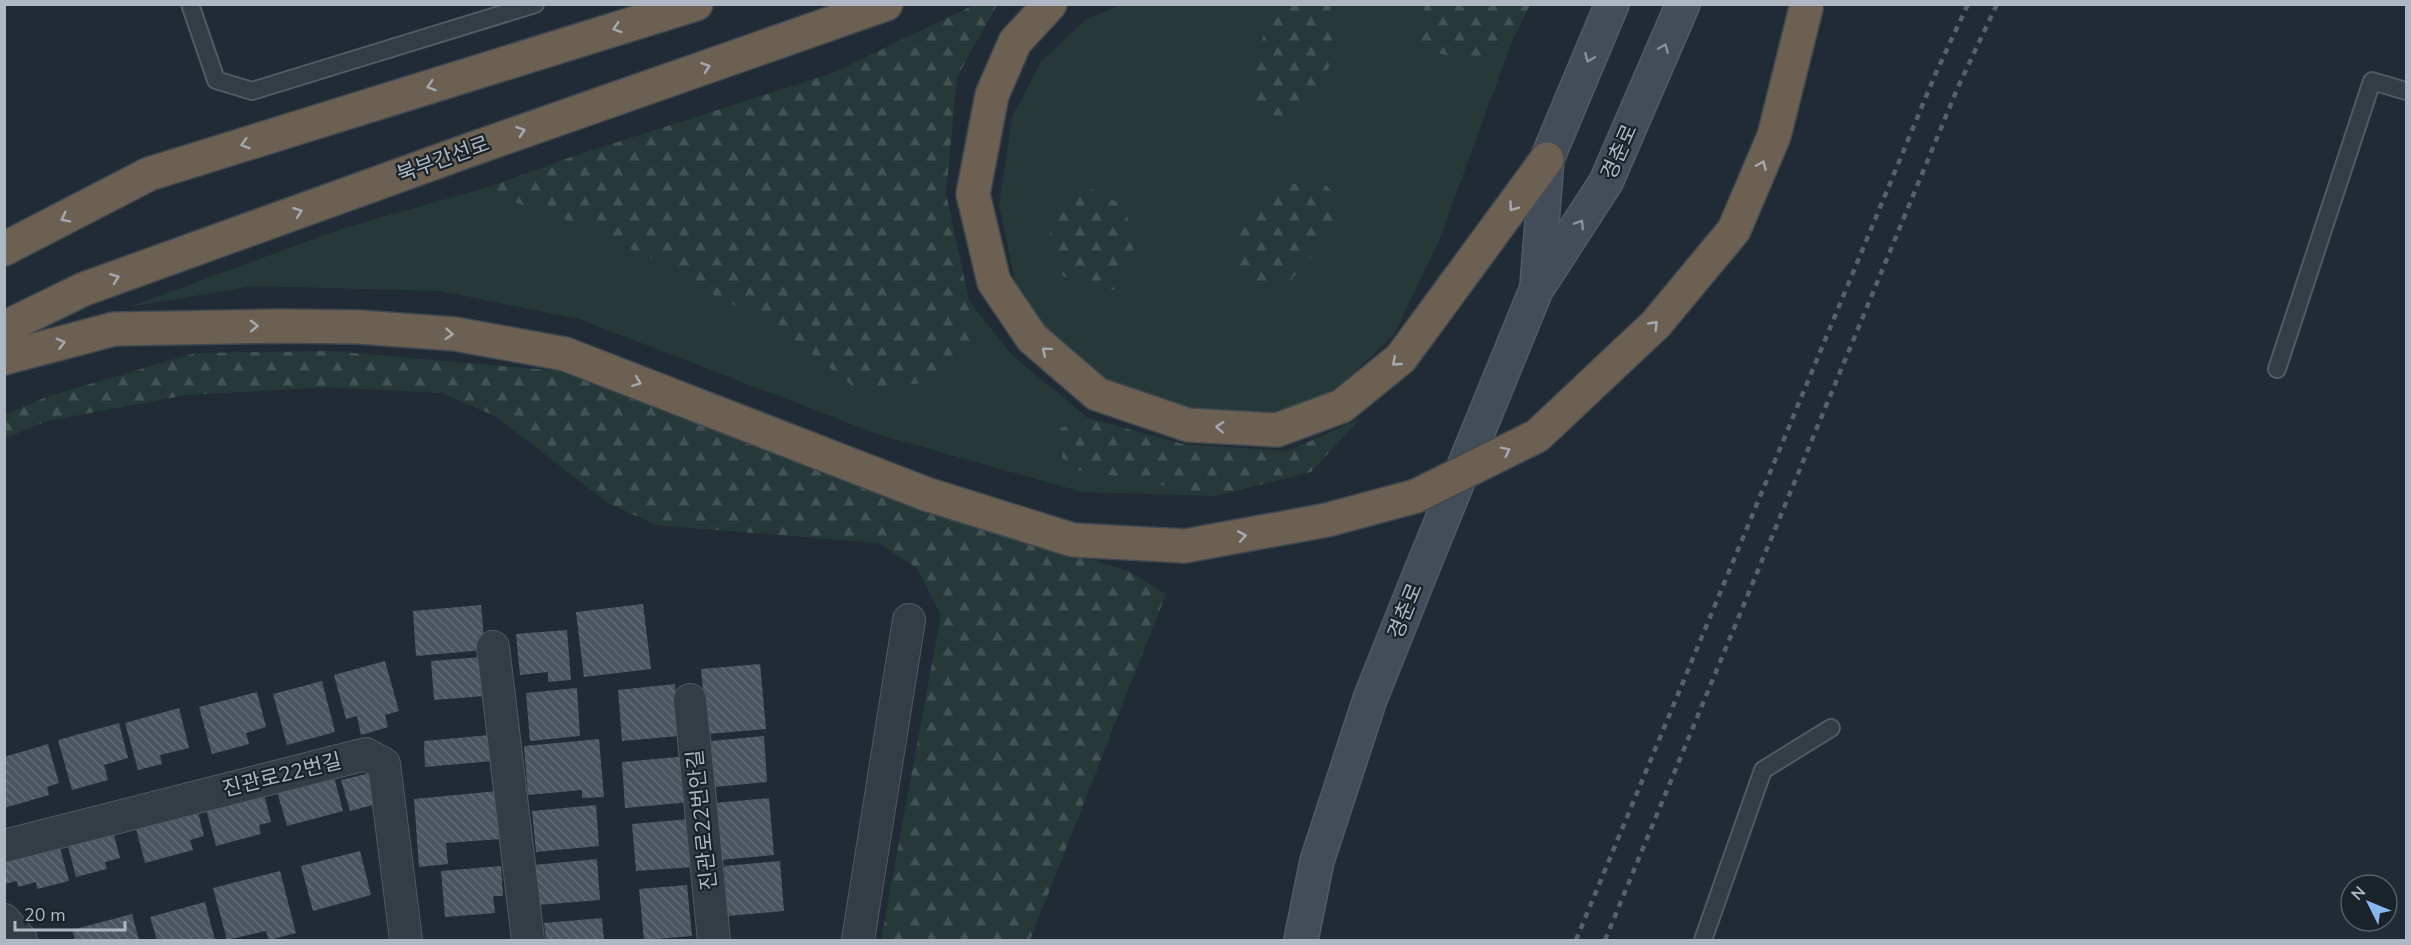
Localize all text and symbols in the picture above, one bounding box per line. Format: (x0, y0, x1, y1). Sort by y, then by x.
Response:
one-way arrow (612, 21, 623, 34)
one-way arrow (1657, 44, 1669, 55)
one-way arrow (1584, 52, 1596, 63)
one-way arrow (700, 62, 710, 75)
one-way arrow (426, 79, 437, 91)
street label: 경춘로 (1594, 120, 1644, 184)
one-way arrow (515, 126, 526, 139)
street label: 북부간선로 (393, 129, 493, 189)
one-way arrow (240, 137, 251, 149)
one-way arrow (1754, 161, 1766, 172)
one-way arrow (1509, 200, 1520, 211)
one-way arrow (292, 206, 303, 219)
one-way arrow (60, 210, 71, 222)
one-way arrow (1572, 220, 1584, 230)
one-way arrow (109, 272, 120, 285)
one-way arrow (250, 320, 259, 332)
one-way arrow (1647, 322, 1658, 332)
one-way arrow (444, 327, 453, 340)
one-way arrow (55, 338, 66, 350)
one-way arrow (1042, 347, 1053, 358)
one-way arrow (1392, 355, 1403, 366)
one-way arrow (631, 375, 642, 387)
one-way arrow (1216, 420, 1225, 433)
one-way arrow (1500, 446, 1511, 458)
one-way arrow (1237, 530, 1247, 543)
street label: 경춘로 (1381, 579, 1429, 643)
street label: 진관로22번길 (220, 747, 344, 803)
street label: 진관로22번안길 (681, 748, 723, 892)
north arrow (2339, 873, 2399, 933)
text: N (2347, 882, 2371, 905)
scale bar (15, 894, 124, 932)
text: 20 m (24, 903, 66, 927)

